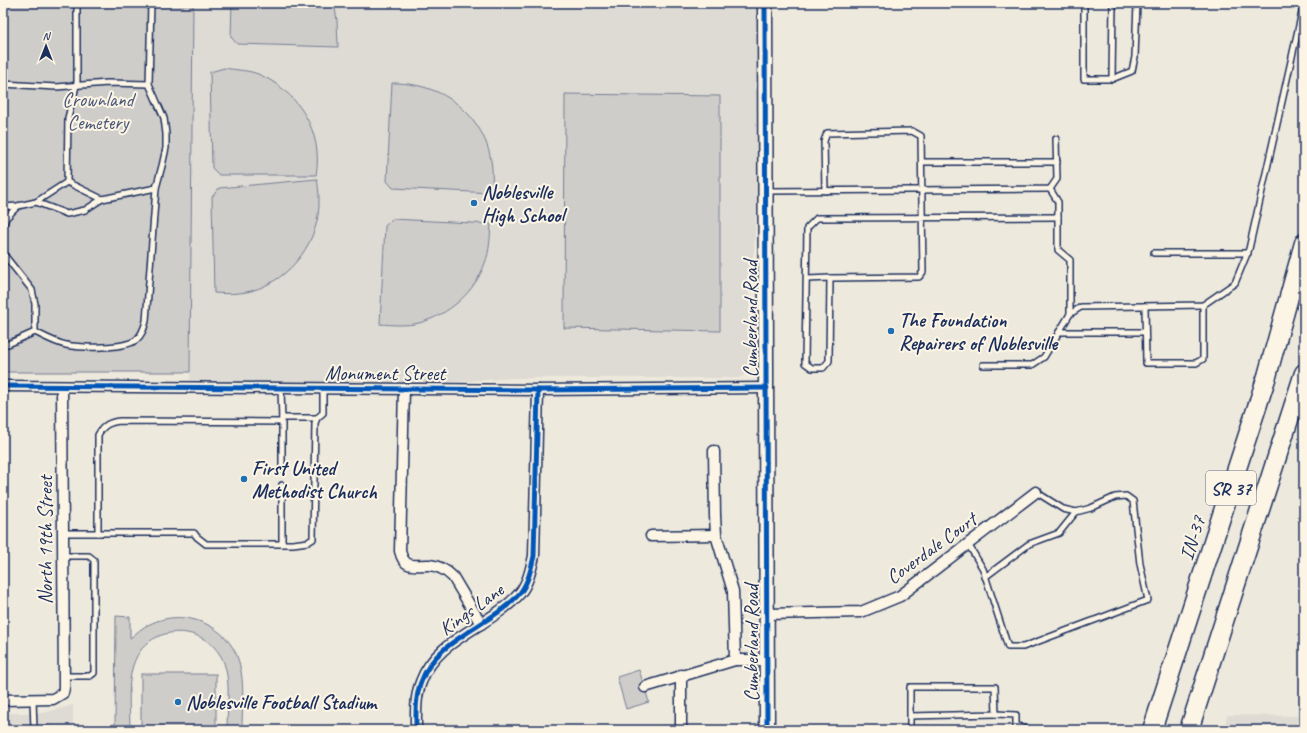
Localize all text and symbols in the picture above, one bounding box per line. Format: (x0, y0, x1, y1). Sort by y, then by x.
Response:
north arrow (26, 26, 66, 66)
text: N (43, 29, 52, 43)
park label: Crownland Cemetery (62, 87, 137, 135)
place label: Noblesville High School (482, 180, 567, 228)
marker: Noblesville High School (469, 198, 479, 208)
street label: Cumberland Road (738, 257, 763, 378)
place label: The Foundation Repairers of Noblesville (899, 308, 1058, 356)
marker: The Foundation Repairers of Noblesville (886, 326, 896, 336)
street label: Monument Street (325, 361, 447, 386)
place label: First United Methodist Church (252, 456, 377, 504)
road number: SR 37 (1206, 471, 1256, 505)
street label: North 19th Street (33, 473, 58, 604)
marker: First United Methodist Church (239, 474, 249, 484)
street label: Coverdale Court (881, 505, 984, 589)
street label: IN-37 (1174, 512, 1212, 563)
street label: Kings Lane (434, 577, 510, 641)
street label: Cumberland Road (739, 581, 764, 702)
place label: Noblesville Football Stadium (186, 690, 378, 715)
marker: Noblesville Football Stadium (173, 697, 183, 707)

